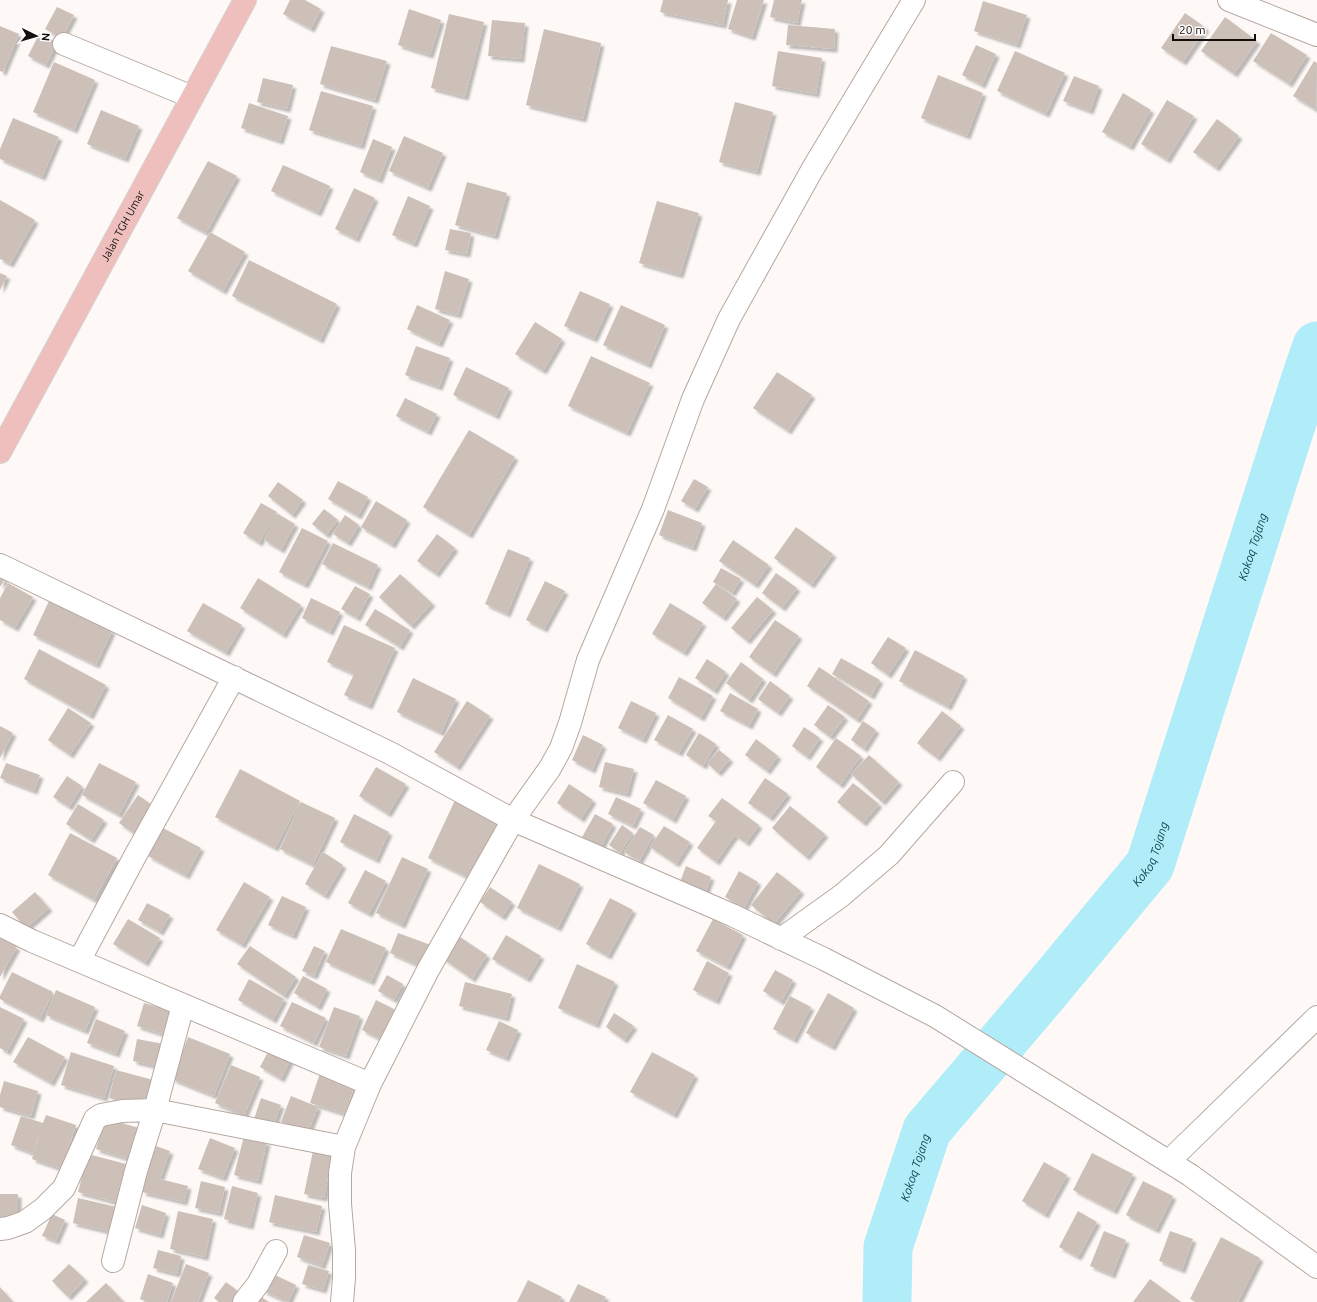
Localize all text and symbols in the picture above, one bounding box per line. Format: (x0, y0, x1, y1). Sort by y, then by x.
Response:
north arrow (16, 16, 56, 56)
scale bar (1173, 16, 1255, 42)
text: 20 m (1179, 23, 1206, 36)
text: N (40, 32, 52, 41)
street label: Jalan TGH Umar (98, 188, 147, 264)
water label: Kokoq Tojang (1235, 511, 1269, 582)
water label: Kokoq Tojang (1129, 819, 1170, 888)
water label: Kokoq Tojang (897, 1132, 932, 1203)

